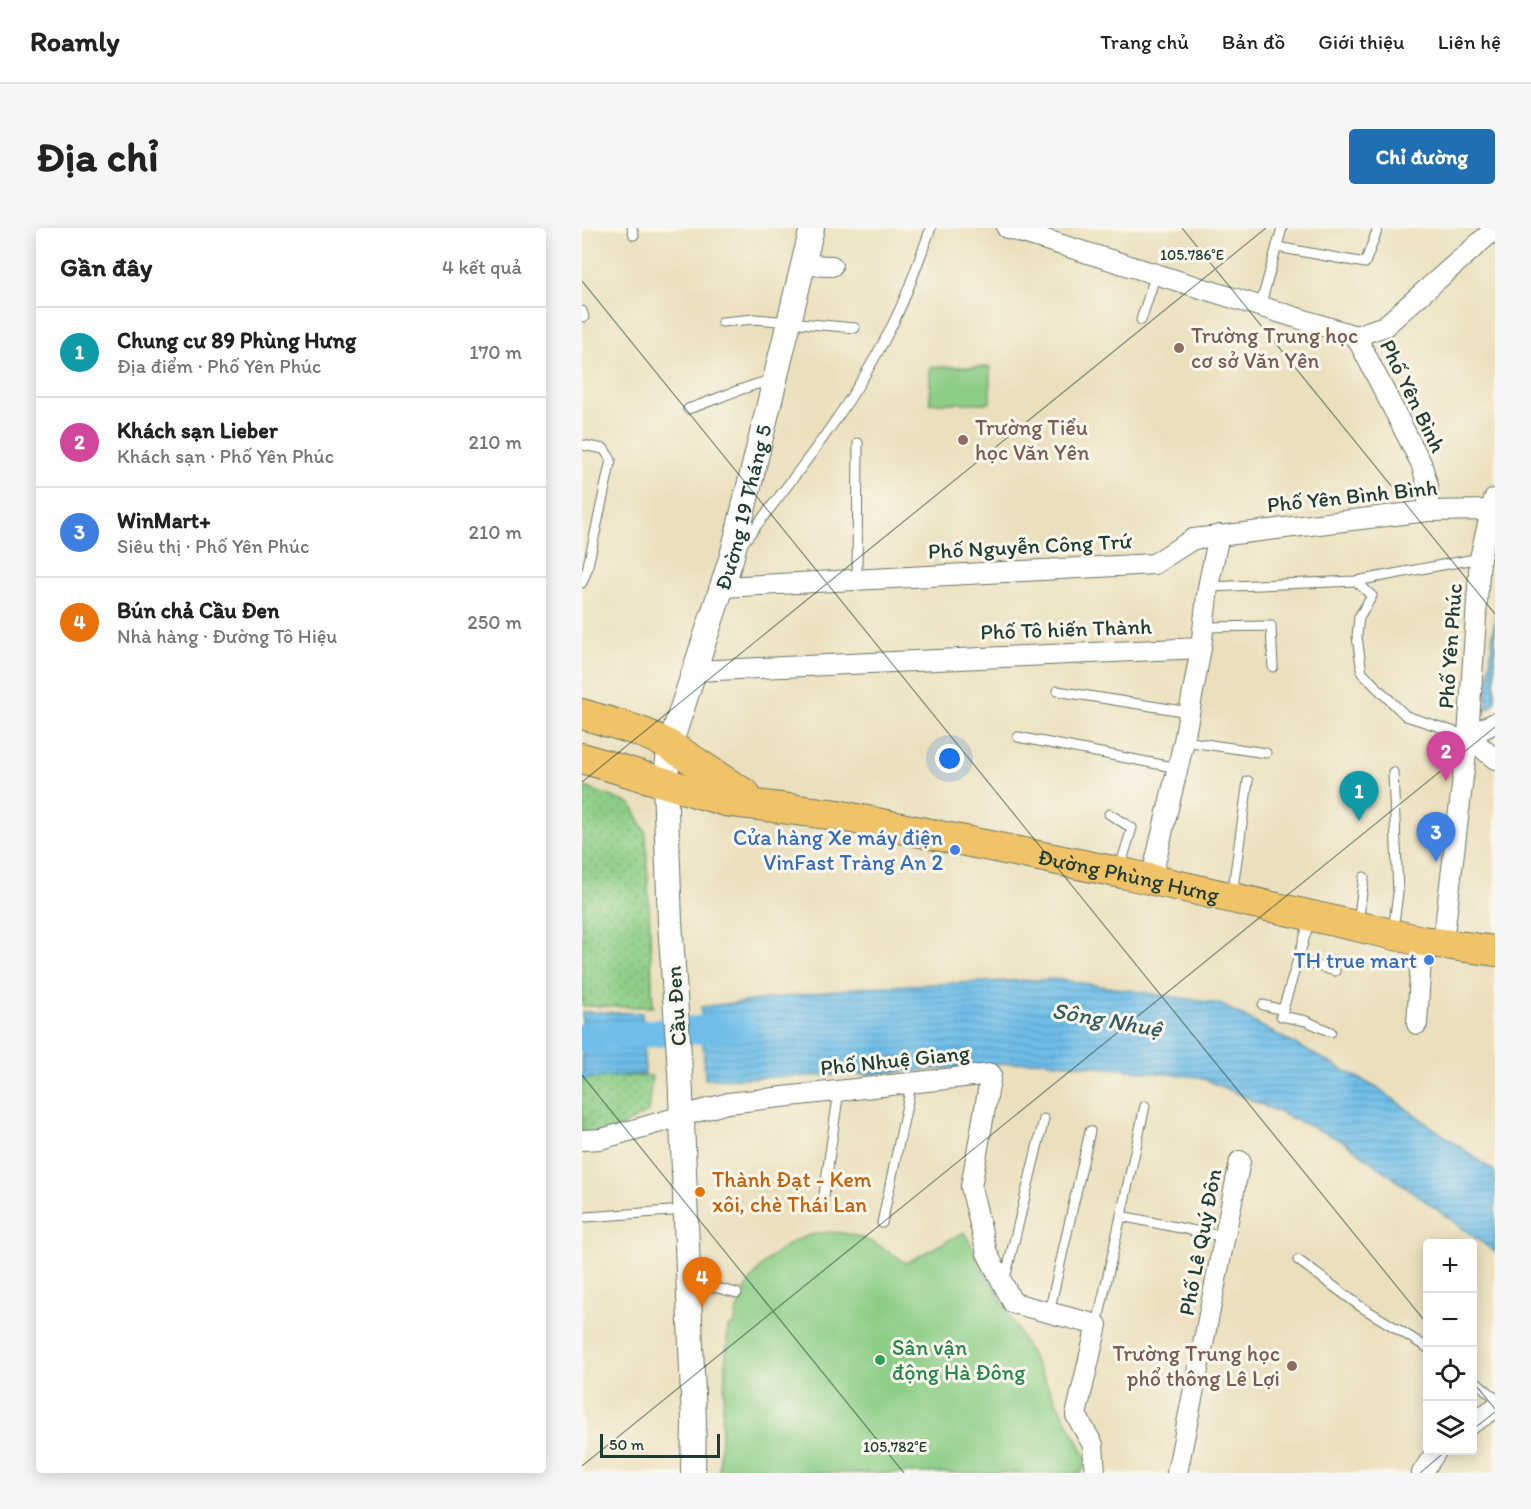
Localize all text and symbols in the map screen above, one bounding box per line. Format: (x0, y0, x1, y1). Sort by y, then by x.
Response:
text: Roamly (30, 24, 120, 58)
text: Trang chủ (1100, 29, 1189, 54)
text: Bản đồ (1222, 29, 1285, 54)
text: Giới thiệu (1318, 29, 1405, 54)
text: Liên hệ (1438, 29, 1501, 54)
button: Chỉ đường (1349, 129, 1495, 184)
text: Địa chỉ (36, 131, 159, 182)
text: 105.786°E (1160, 246, 1224, 264)
text: Gần đây (60, 251, 152, 283)
text: 4 kết quả (442, 255, 522, 279)
place label: Trường Trung học cơ sở Văn Yên (1191, 322, 1358, 374)
text: Chung cư 89 Phùng Hưng (117, 327, 356, 354)
street label: Phố Yên Bình (1374, 335, 1452, 457)
text: 1 (75, 340, 84, 364)
text: 170 m (469, 340, 522, 364)
marker: Trường Trung học cơ sở Văn Yên (1172, 341, 1186, 355)
text: Địa điểm · Phố Yên Phúc (117, 354, 321, 378)
place label: Trường Tiểu học Văn Yên (975, 414, 1090, 466)
text: Khách sạn Lieber (117, 417, 278, 444)
street label: Đường 19 Tháng 5 (708, 422, 777, 594)
text: 2 (74, 430, 85, 454)
text: 210 m (469, 430, 522, 454)
marker: Trường Tiểu học Văn Yên (956, 433, 970, 447)
text: Khách sạn · Phố Yên Phúc (117, 444, 334, 468)
street label: Phố Yên Bình Bình (1265, 474, 1439, 518)
text: WinMart+ (117, 507, 211, 534)
text: 3 (74, 520, 85, 544)
text: 210 m (469, 520, 522, 544)
street label: Phố Nguyễn Công Trứ (927, 527, 1133, 565)
text: Siêu thị · Phố Yên Phúc (117, 534, 309, 558)
street label: Phố Yên Phúc (1432, 582, 1468, 710)
text: Bún chả Cầu Đen (117, 597, 279, 624)
text: 4 (73, 610, 86, 634)
text: 250 m (467, 610, 522, 634)
street label: Phố Tô hiến Thành (980, 613, 1152, 645)
text: Nhà hàng · Đường Tô Hiệu (117, 624, 337, 648)
pin: 2 (1426, 732, 1466, 781)
your location (935, 744, 964, 773)
pin: 1 (1340, 772, 1378, 821)
pin: 3 (1416, 812, 1456, 862)
place label: Cửa hàng Xe máy điện VinFast Tràng An 2 (733, 824, 944, 876)
marker: Cửa hàng Xe máy điện VinFast Tràng An 2 (948, 843, 962, 857)
street label: Đường Phùng Hưng (1036, 843, 1223, 908)
place label: TH true mart (1293, 947, 1417, 974)
marker: TH true mart (1422, 953, 1436, 967)
street label: Cầu Đen (660, 964, 692, 1047)
water label: Sông Nhuệ (1050, 995, 1166, 1043)
street label: Phố Nhuệ Giang (819, 1039, 972, 1081)
place label: Thành Đạt - Kem xôi, chè Thái Lan (712, 1166, 872, 1218)
street label: Phố Lê Quý Đôn (1173, 1166, 1228, 1318)
marker: Thành Đạt - Kem xôi, chè Thái Lan (693, 1185, 707, 1199)
map controls (1423, 1239, 1477, 1455)
button: + (1423, 1239, 1477, 1293)
pin: 4 (682, 1258, 722, 1307)
button: − (1423, 1293, 1477, 1347)
place label: Sân vận động Hà Đông (892, 1334, 1026, 1386)
place label: Trường Trung học phổ thông Lê Lợi (1113, 1340, 1280, 1392)
button: locate (1423, 1347, 1477, 1401)
marker: Sân vận động Hà Đông (873, 1353, 887, 1367)
marker: Trường Trung học phổ thông Lê Lợi (1285, 1359, 1299, 1373)
button: layers (1423, 1401, 1477, 1455)
scale bar (600, 1431, 720, 1458)
text: 50 m (609, 1435, 644, 1454)
text: 105.782°E (863, 1438, 927, 1456)

